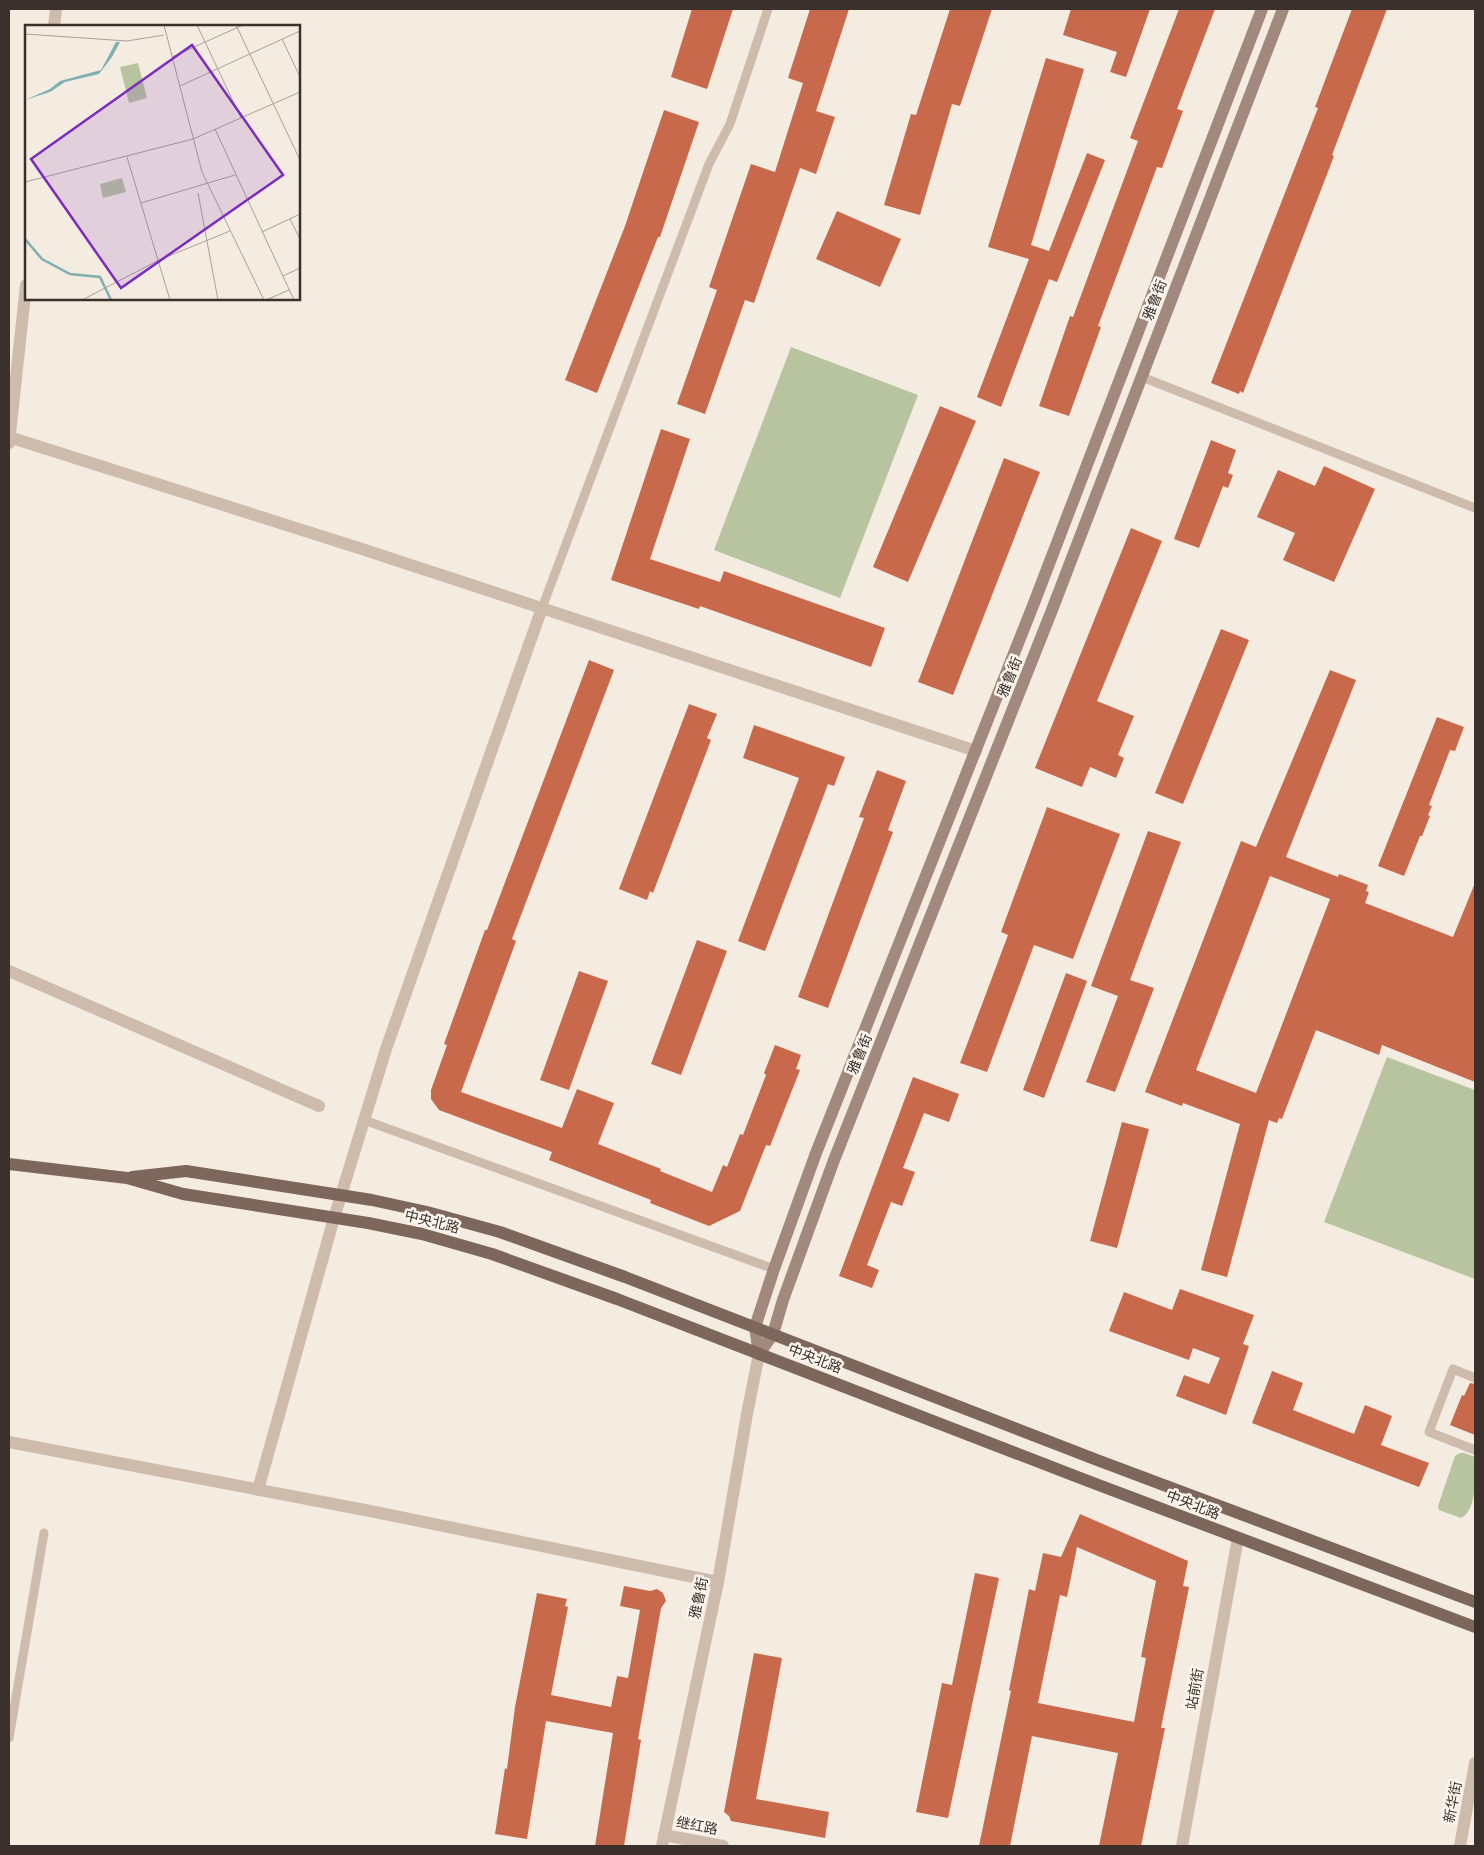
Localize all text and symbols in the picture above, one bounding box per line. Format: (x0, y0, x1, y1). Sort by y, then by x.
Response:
inset map (25, 25, 300, 300)
street label: 雅鲁街 (1140, 277, 1170, 323)
street label: 雅鲁街 (994, 654, 1026, 700)
street label: 雅鲁街 (844, 1031, 876, 1077)
street label: 中央北路 (403, 1207, 461, 1237)
street label: 中央北路 (786, 1341, 844, 1377)
street label: 中央北路 (1164, 1487, 1222, 1523)
street label: 雅鲁街 (686, 1576, 712, 1620)
street label: 站前街 (1183, 1667, 1207, 1711)
street label: 新华街 (1441, 1780, 1465, 1824)
street label: 继红路 (675, 1814, 719, 1838)

